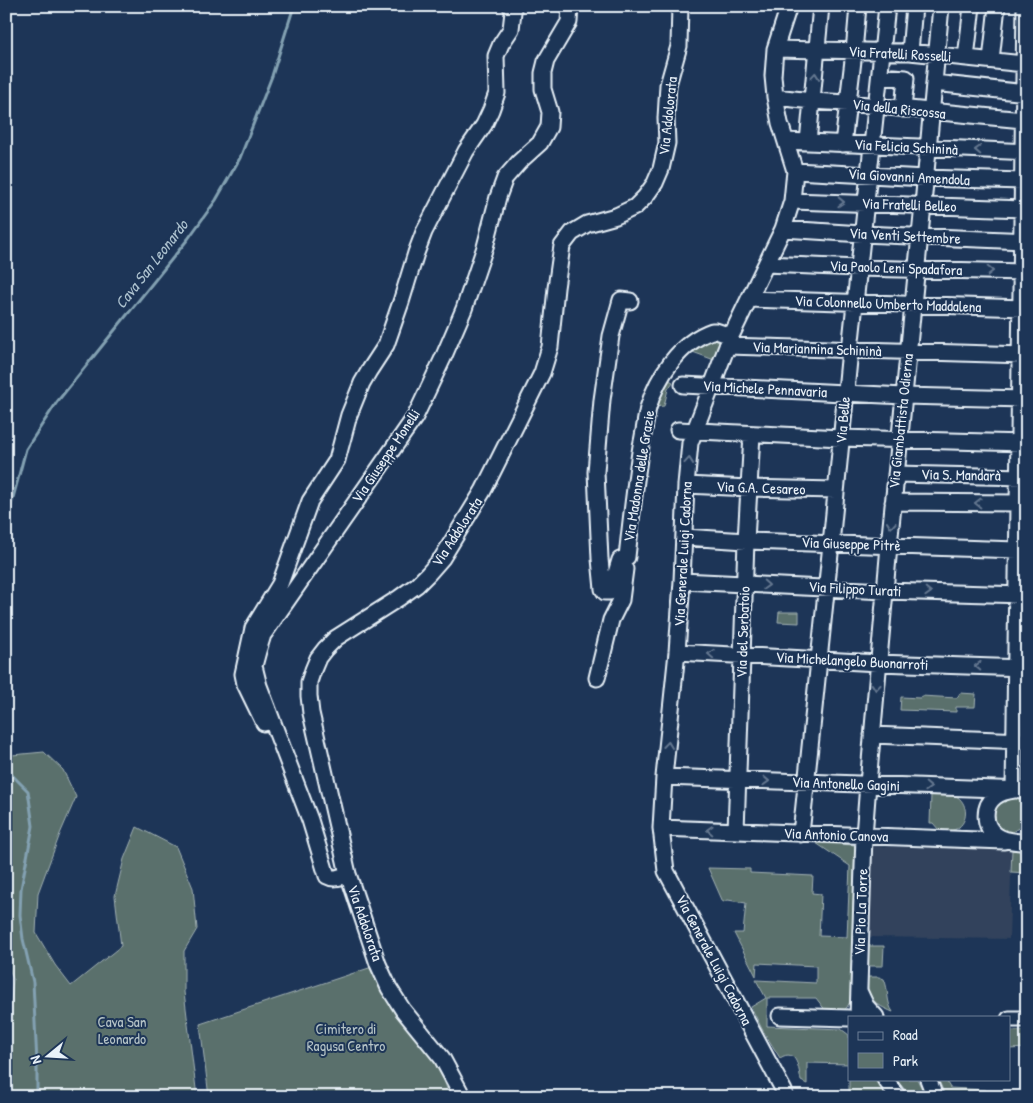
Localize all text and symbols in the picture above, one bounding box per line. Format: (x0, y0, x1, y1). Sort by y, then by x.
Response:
street label: Via Fratelli Rosselli (848, 40, 952, 67)
one-way arrow (809, 72, 820, 80)
street label: Via Addolorata (653, 75, 682, 156)
street label: Via della Riscossa (851, 93, 947, 124)
street label: Via Felicia Schininà (854, 133, 958, 160)
one-way arrow (974, 145, 982, 155)
street label: Via Giovanni Amendola (848, 163, 971, 190)
street label: Via Fratelli Belleo (861, 192, 957, 217)
one-way arrow (837, 197, 845, 208)
water label: Cava San Leonardo (109, 214, 194, 313)
street label: Via Venti Settembre (849, 222, 961, 249)
street label: Via Paolo Leni Spadafora (829, 255, 963, 280)
one-way arrow (986, 266, 994, 276)
street label: Via Colonnello Umberto Maddalena (794, 290, 982, 317)
street label: Via Mariannina Schininà (752, 336, 882, 361)
street label: Via Giambattista Odierna (883, 352, 918, 490)
street label: Via Michele Pennavaria (702, 375, 828, 402)
street label: Via Belle (830, 396, 855, 444)
street label: Via Giuseppe Monelli (346, 405, 425, 507)
street label: Via Madonna delle Grazie (618, 409, 659, 543)
one-way arrow (683, 456, 694, 464)
street label: Via S. Mandarà (921, 463, 1001, 486)
street label: Via G.A. Cesareo (716, 475, 806, 500)
street label: Via Generale Luigi Cadorna (668, 481, 697, 627)
street label: Via Addolorata (426, 493, 487, 571)
one-way arrow (974, 498, 982, 508)
one-way arrow (886, 521, 897, 529)
street label: Via Giuseppe Pitrè (801, 531, 901, 556)
street label: Via Filippo Turati (808, 576, 902, 601)
one-way arrow (762, 579, 770, 590)
street label: Via del Serbatoio (730, 586, 755, 678)
one-way arrow (925, 587, 933, 597)
street label: Via Michelangelo Buonarroti (775, 646, 929, 675)
one-way arrow (707, 648, 715, 659)
one-way arrow (974, 661, 982, 671)
one-way arrow (871, 683, 882, 691)
one-way arrow (662, 740, 673, 748)
street label: Via Antonello Gagini (791, 771, 901, 796)
one-way arrow (762, 775, 770, 786)
one-way arrow (924, 781, 932, 792)
street label: Via Antonio Canova (783, 822, 889, 847)
one-way arrow (706, 825, 714, 835)
street label: Via Pio La Torre (848, 868, 873, 956)
street label: Via Addolorata (343, 882, 388, 964)
street label: Via Generale Luigi Cadorna (671, 891, 758, 1029)
park label: Cava San Leonardo (98, 1011, 147, 1049)
legend (848, 1016, 1010, 1080)
park label: Cimitero di Ragusa Centro (307, 1018, 385, 1056)
text: Road (893, 1024, 918, 1045)
north arrow (22, 1030, 72, 1080)
text: Park (893, 1050, 918, 1071)
text: N (25, 1053, 45, 1067)

